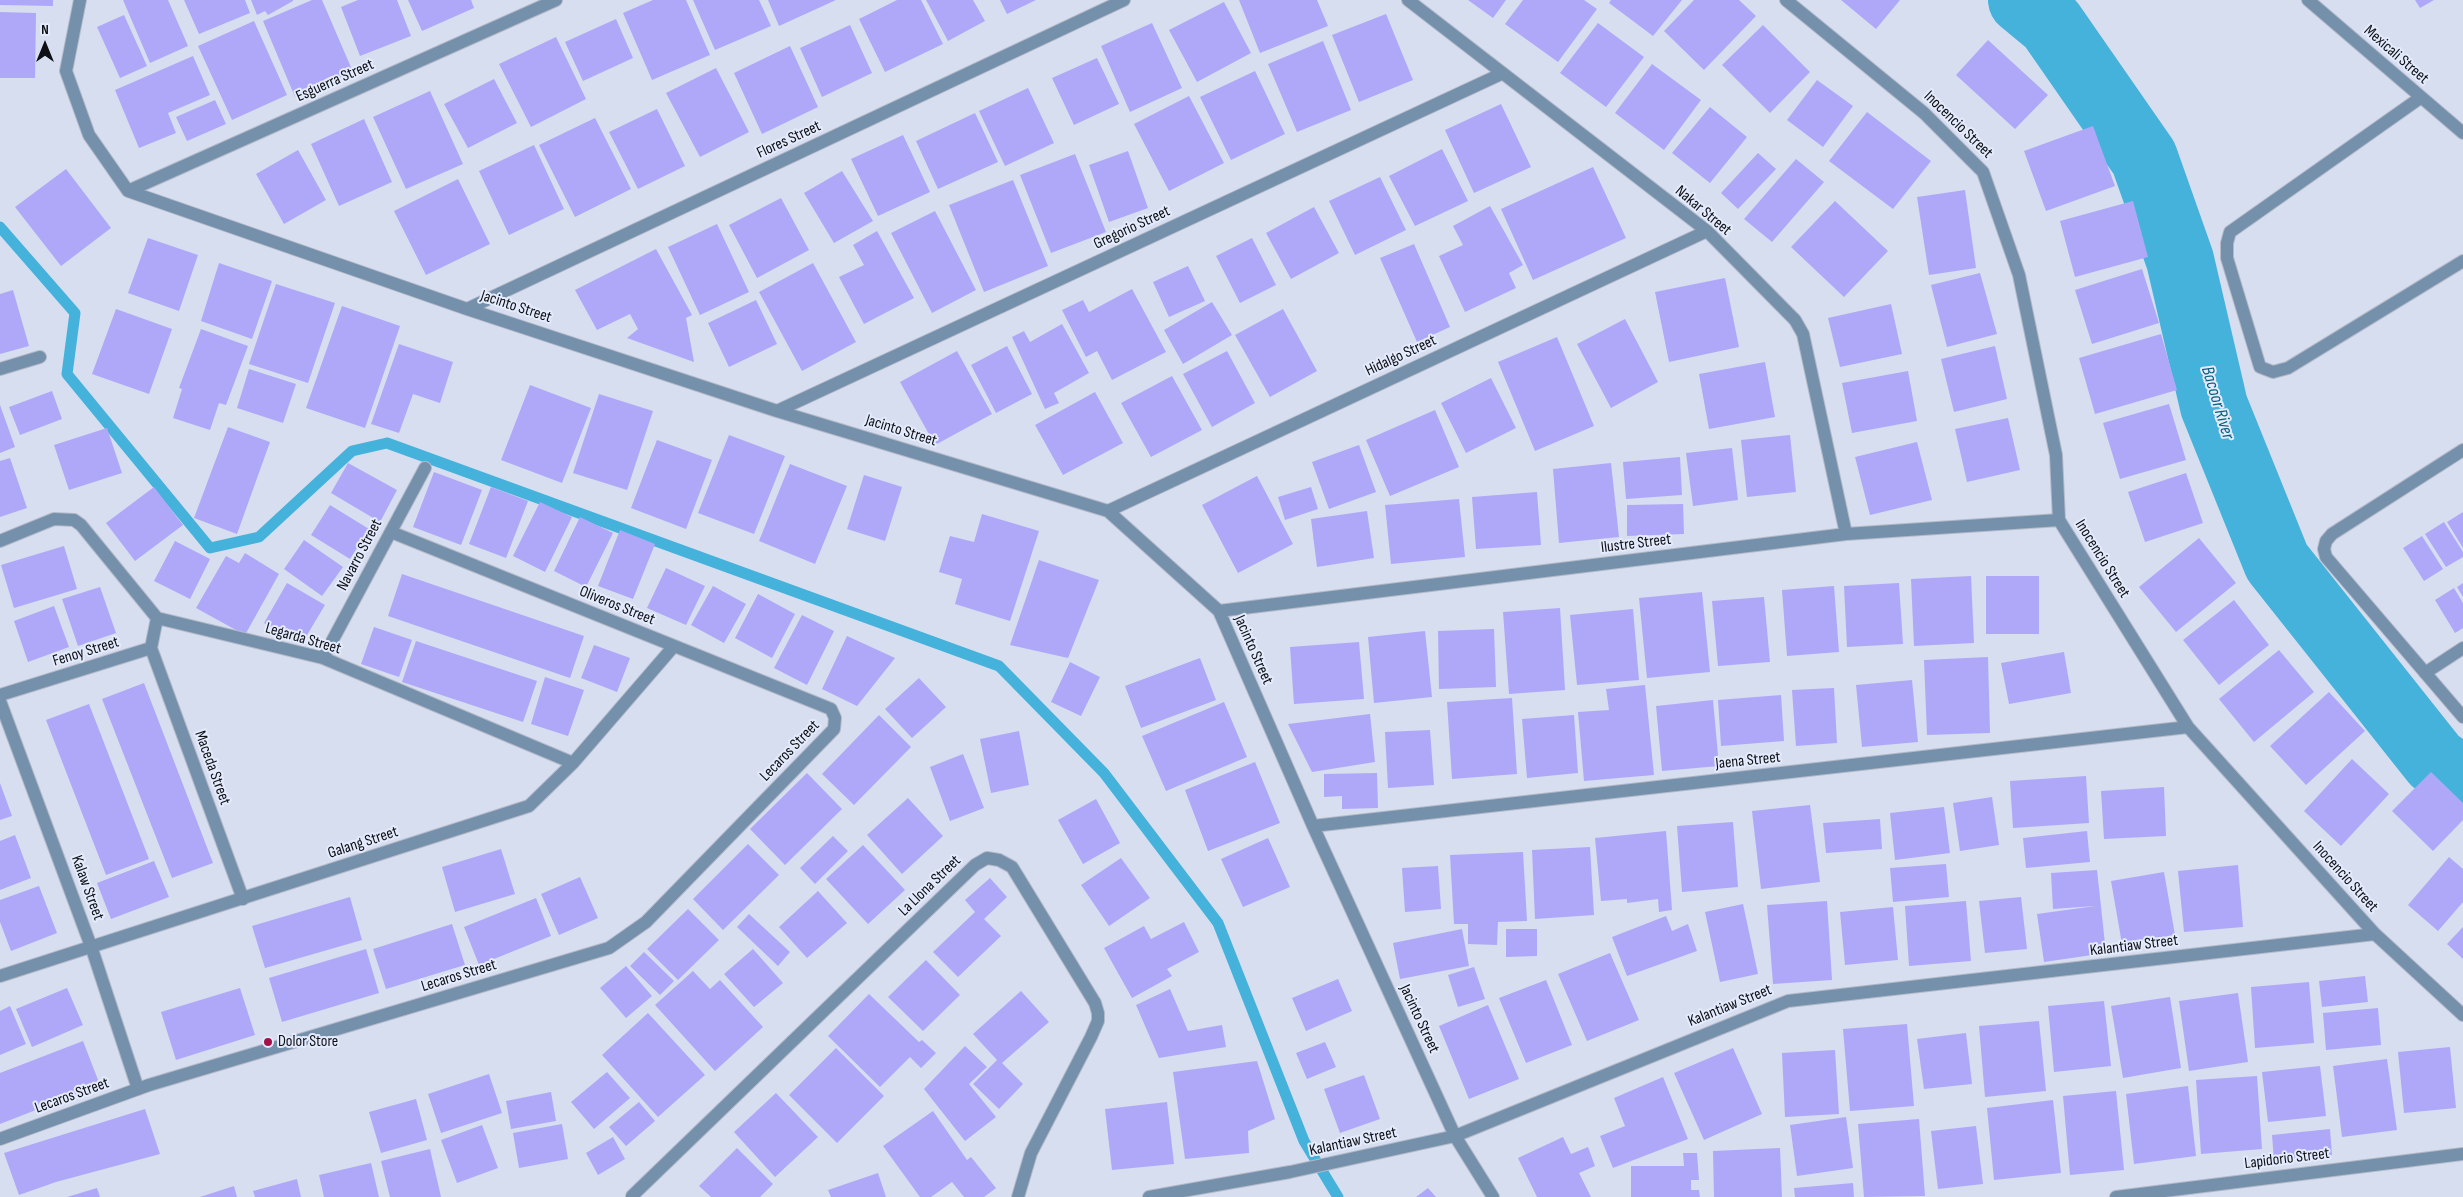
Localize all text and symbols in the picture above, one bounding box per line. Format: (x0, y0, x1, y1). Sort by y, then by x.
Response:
north arrow (20, 20, 70, 70)
text: N (41, 21, 49, 38)
street label: Mexicali Street (2360, 22, 2432, 88)
street label: Esguerra Street (293, 55, 377, 107)
street label: Inocencio Street (1919, 87, 1997, 163)
street label: Flores Street (754, 117, 824, 163)
street label: Nakar Street (1671, 182, 1735, 240)
street label: Gregorio Street (1091, 202, 1173, 254)
street label: Jacinto Street (478, 287, 554, 327)
street label: Hidalgo Street (1362, 331, 1440, 381)
water label: Bacoor River (2196, 364, 2238, 442)
street label: Jacinto Street (863, 411, 939, 451)
street label: Navarro Street (333, 516, 387, 594)
street label: Inocencio Street (2070, 516, 2134, 602)
street label: Ilustre Street (1600, 530, 1672, 558)
street label: Oliveros Street (576, 582, 658, 630)
street label: Jacinto Street (1229, 613, 1277, 687)
street label: Legarda Street (263, 619, 343, 659)
street label: Fenoy Street (51, 633, 121, 671)
street label: Lecaros Street (756, 716, 824, 786)
street label: Maceda Street (190, 728, 234, 808)
street label: Jaena Street (1715, 748, 1781, 774)
street label: Galang Street (325, 823, 401, 863)
street label: Inocencio Street (2308, 838, 2382, 916)
street label: La Llona Street (895, 851, 965, 921)
street label: Kalaw Street (66, 853, 108, 923)
street label: Kalantiaw Street (2089, 931, 2179, 961)
street label: Lecaros Street (419, 955, 499, 997)
street label: Kalantiaw Street (1685, 980, 1775, 1032)
street label: Jacinto Street (1395, 982, 1443, 1056)
place label: Dolor Store (278, 1032, 338, 1052)
marker: Dolor Store (262, 1036, 274, 1048)
street label: Lecaros Street (32, 1074, 112, 1118)
street label: Kalantiaw Street (1308, 1123, 1398, 1161)
street label: Lapidorio Street (2243, 1144, 2331, 1174)

